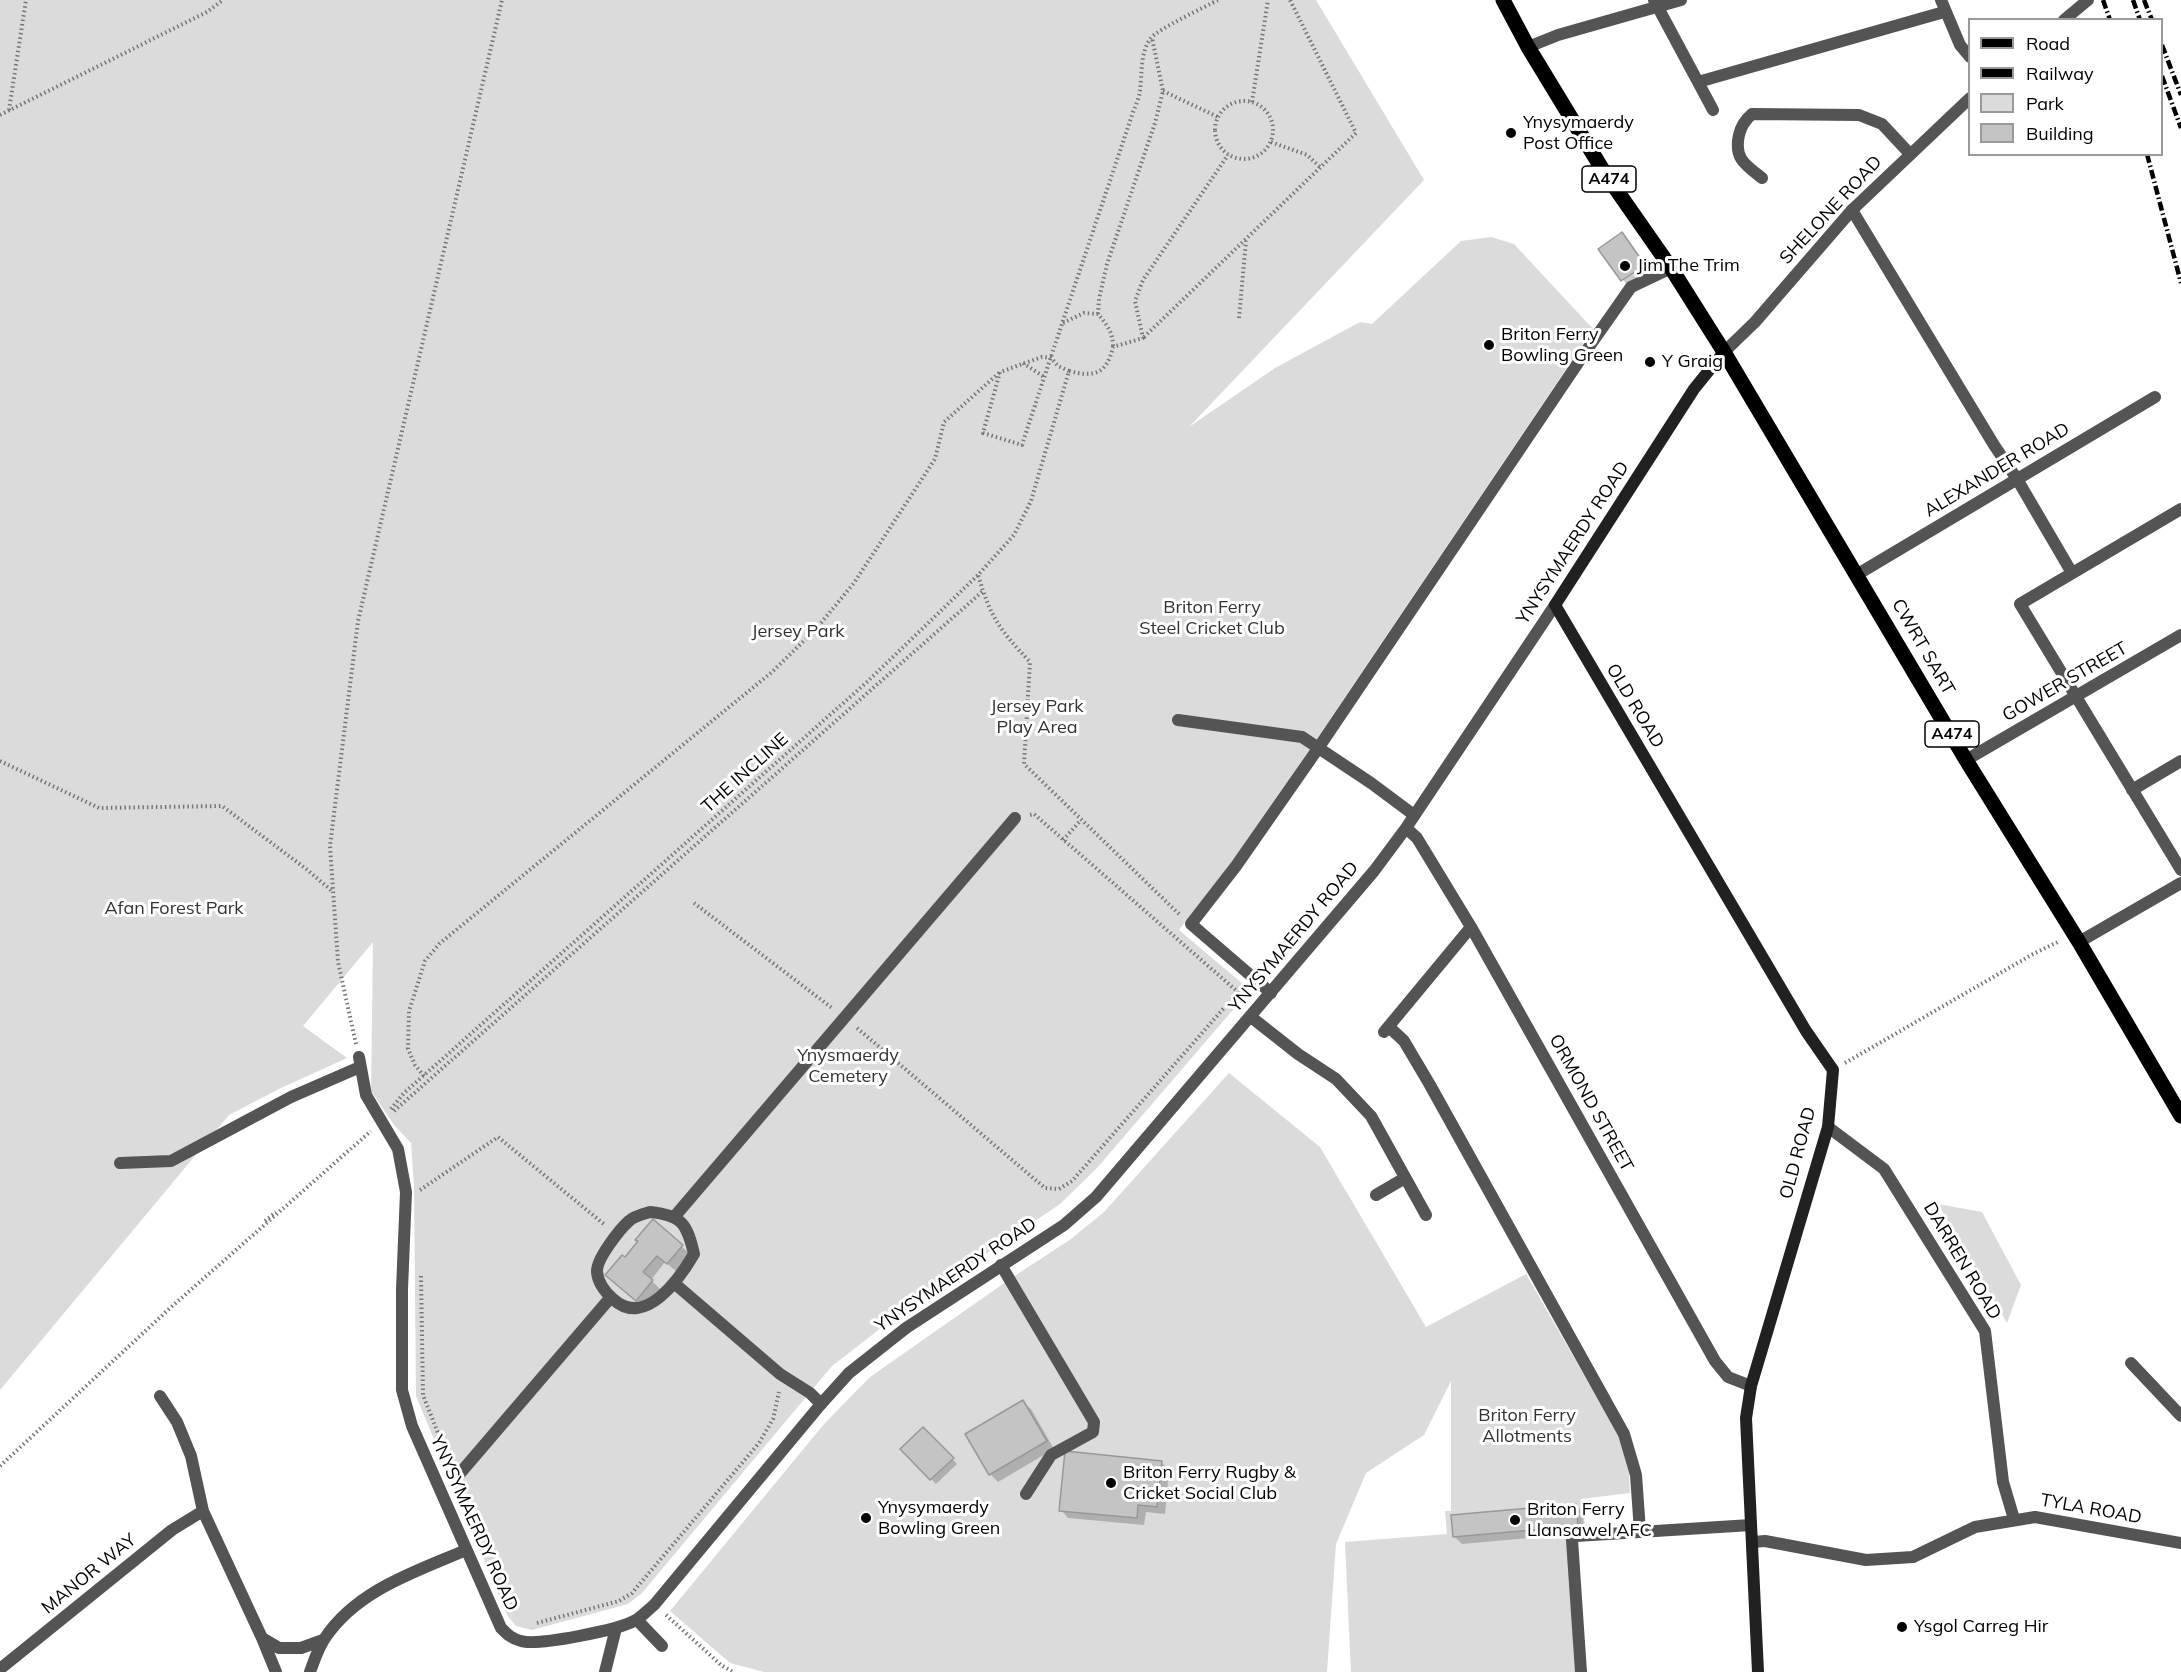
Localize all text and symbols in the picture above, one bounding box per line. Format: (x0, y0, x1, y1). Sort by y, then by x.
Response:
legend (1968, 18, 2163, 156)
text: Road (2026, 32, 2070, 55)
text: Railway (2026, 62, 2094, 85)
text: Park (2026, 92, 2064, 115)
place label: Ynysymaerdy Post Office (1523, 112, 1634, 154)
text: Building (2026, 122, 2094, 145)
marker: Ynysymaerdy Post Office (1504, 126, 1518, 140)
street label: SHELONE ROAD (1775, 151, 1887, 269)
road number: A474 (1582, 166, 1636, 192)
place label: Jim The Trim (1637, 255, 1740, 277)
marker: Jim The Trim (1618, 259, 1632, 273)
place label: Briton Ferry Bowling Green (1501, 324, 1623, 366)
marker: Briton Ferry Bowling Green (1482, 338, 1496, 352)
place label: Y Graig (1662, 351, 1723, 373)
marker: Y Graig (1643, 355, 1657, 369)
street label: ALEXANDER ROAD (1921, 418, 2073, 522)
street label: YNYSYMAERDY ROAD (1512, 457, 1634, 629)
street label: CWRT SART (1887, 595, 1959, 699)
park label: Briton Ferry Steel Cricket Club (1139, 597, 1285, 640)
park label: Jersey Park (752, 621, 844, 643)
street label: GOWER STREET (1999, 637, 2131, 727)
street label: OLD ROAD (1601, 660, 1669, 752)
park label: Jersey Park Play Area (991, 696, 1083, 738)
road number: A474 (1925, 721, 1979, 747)
street label: THE INCLINE (697, 729, 793, 817)
street label: YNYSYMAERDY ROAD (1225, 857, 1363, 1017)
park label: Afan Forest Park (104, 898, 244, 920)
street label: ORMOND STREET (1544, 1031, 1638, 1175)
park label: Ynysmaerdy Cemetery (797, 1045, 899, 1088)
street label: OLD ROAD (1775, 1105, 1821, 1201)
street label: DARREN ROAD (1919, 1199, 2005, 1323)
street label: YNYSYMAERDY ROAD (871, 1213, 1041, 1337)
park label: Briton Ferry Allotments (1478, 1405, 1576, 1448)
street label: YNYSYMAERDY ROAD (426, 1432, 522, 1614)
place label: Briton Ferry Rugby & Cricket Social Club (1123, 1462, 1296, 1504)
marker: Briton Ferry Rugby & Cricket Social Club (1104, 1476, 1118, 1490)
street label: TYLA ROAD (2039, 1489, 2143, 1529)
place label: Ynysymaerdy Bowling Green (878, 1497, 1000, 1540)
place label: Briton Ferry Llansawel AFC (1527, 1499, 1652, 1541)
marker: Ynysymaerdy Bowling Green (859, 1511, 873, 1525)
marker: Briton Ferry Llansawel AFC (1508, 1513, 1522, 1527)
street label: MANOR WAY (37, 1529, 141, 1619)
place label: Ysgol Carreg Hir (1914, 1616, 2048, 1638)
marker: Ysgol Carreg Hir (1895, 1620, 1909, 1634)

